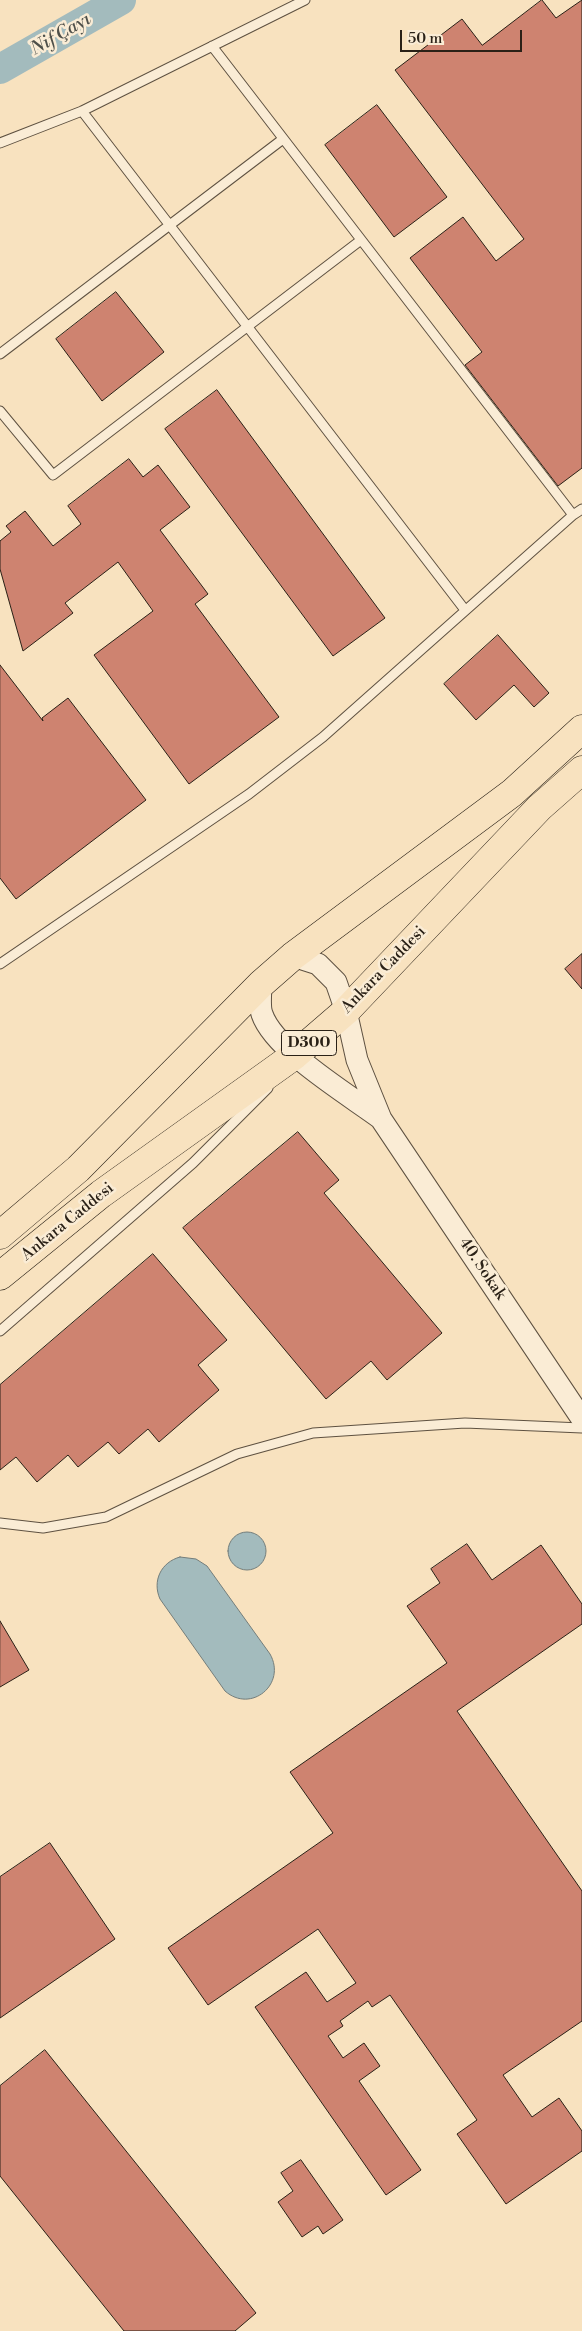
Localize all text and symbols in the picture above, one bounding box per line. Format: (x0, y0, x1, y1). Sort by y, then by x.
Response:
water label: Nif Çayı (27, 9, 95, 61)
scale bar (402, 20, 524, 52)
text: 50 m (408, 29, 442, 48)
street label: Ankara Caddesi (338, 923, 430, 1017)
road number: D300 (282, 1030, 336, 1056)
street label: Ankara Caddesi (18, 1179, 118, 1265)
street label: 40. Sokak (454, 1234, 510, 1304)

